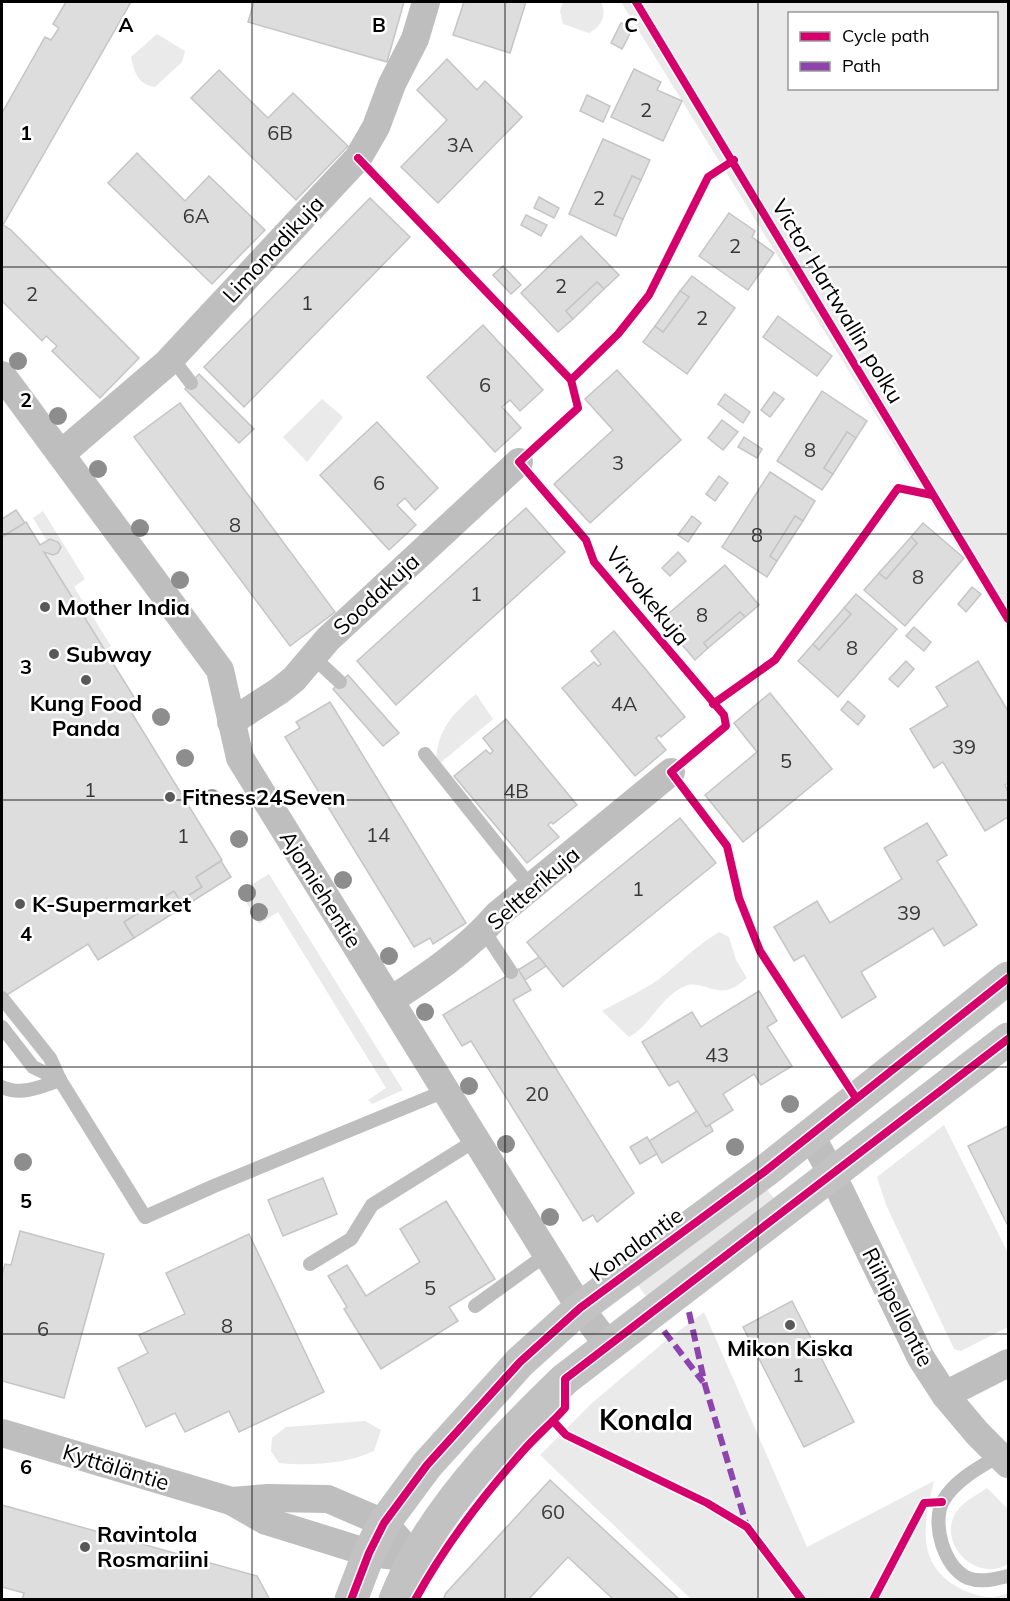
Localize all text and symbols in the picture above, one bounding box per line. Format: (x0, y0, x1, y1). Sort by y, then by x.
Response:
text: A (119, 12, 134, 37)
text: B (372, 12, 386, 37)
text: C (624, 12, 638, 37)
legend (788, 12, 998, 90)
text: Cycle path (842, 24, 929, 47)
text: Path (842, 54, 881, 77)
house number: 2 (640, 97, 652, 122)
text: 1 (20, 120, 32, 145)
house number: 6B (267, 120, 293, 145)
house number: 3A (447, 132, 474, 157)
house number: 2 (593, 185, 605, 210)
street label: Limonadikuja (216, 190, 330, 308)
street label: Victor Hartwallin polku (766, 194, 910, 408)
house number: 6A (183, 203, 210, 228)
house number: 2 (729, 233, 741, 258)
house number: 2 (555, 273, 567, 298)
house number: 2 (26, 281, 38, 306)
house number: 1 (301, 290, 313, 315)
house number: 2 (696, 305, 708, 330)
house number: 6 (479, 372, 491, 397)
text: 2 (20, 387, 32, 412)
house number: 8 (804, 437, 816, 462)
house number: 3 (612, 450, 624, 475)
house number: 6 (373, 470, 385, 495)
house number: 8 (229, 512, 241, 537)
house number: 8 (751, 522, 763, 547)
street label: Virvokekuja (600, 541, 696, 651)
street label: Soodakuja (327, 547, 425, 641)
house number: 8 (912, 564, 924, 589)
house number: 1 (470, 581, 482, 606)
place label: Mother India (57, 593, 190, 621)
marker: Mother India (38, 600, 52, 614)
house number: 8 (696, 602, 708, 627)
house number: 8 (846, 635, 858, 660)
place label: Subway (66, 640, 151, 668)
marker: Subway (47, 647, 61, 661)
text: 3 (20, 654, 32, 679)
marker: Kung Food Panda (79, 673, 93, 687)
place label: Kung Food Panda (30, 689, 142, 742)
house number: 4A (611, 691, 638, 716)
house number: 39 (952, 734, 976, 759)
house number: 5 (780, 748, 792, 773)
house number: 1 (84, 777, 96, 802)
house number: 4B (503, 778, 529, 803)
place label: Fitness24Seven (182, 783, 346, 811)
marker: Fitness24Seven (163, 790, 177, 804)
house number: 14 (366, 822, 390, 847)
house number: 1 (177, 823, 189, 848)
street label: Ajomiehentie (274, 825, 368, 953)
street label: Seltterikuja (481, 840, 585, 936)
house number: 1 (632, 876, 644, 901)
place label: K-Supermarket (32, 890, 191, 918)
marker: K-Supermarket (13, 897, 27, 911)
house number: 39 (897, 900, 921, 925)
text: 4 (20, 921, 32, 946)
house number: 43 (705, 1042, 729, 1067)
house number: 20 (525, 1081, 549, 1106)
text: 5 (20, 1188, 32, 1213)
street label: Konalantie (584, 1201, 688, 1287)
street label: Riihipellontie (856, 1243, 940, 1371)
house number: 5 (424, 1275, 436, 1300)
house number: 8 (221, 1313, 233, 1338)
house number: 6 (37, 1316, 49, 1341)
marker: Mikon Kiska (783, 1318, 797, 1332)
place label: Mikon Kiska (727, 1334, 853, 1362)
house number: 1 (792, 1362, 804, 1387)
district label: Konala (599, 1402, 693, 1437)
street label: Kyttäläntie (59, 1438, 173, 1496)
text: 6 (20, 1454, 32, 1479)
house number: 60 (541, 1499, 565, 1524)
place label: Ravintola Rosmariini (97, 1520, 209, 1573)
marker: Ravintola Rosmariini (78, 1540, 92, 1554)

